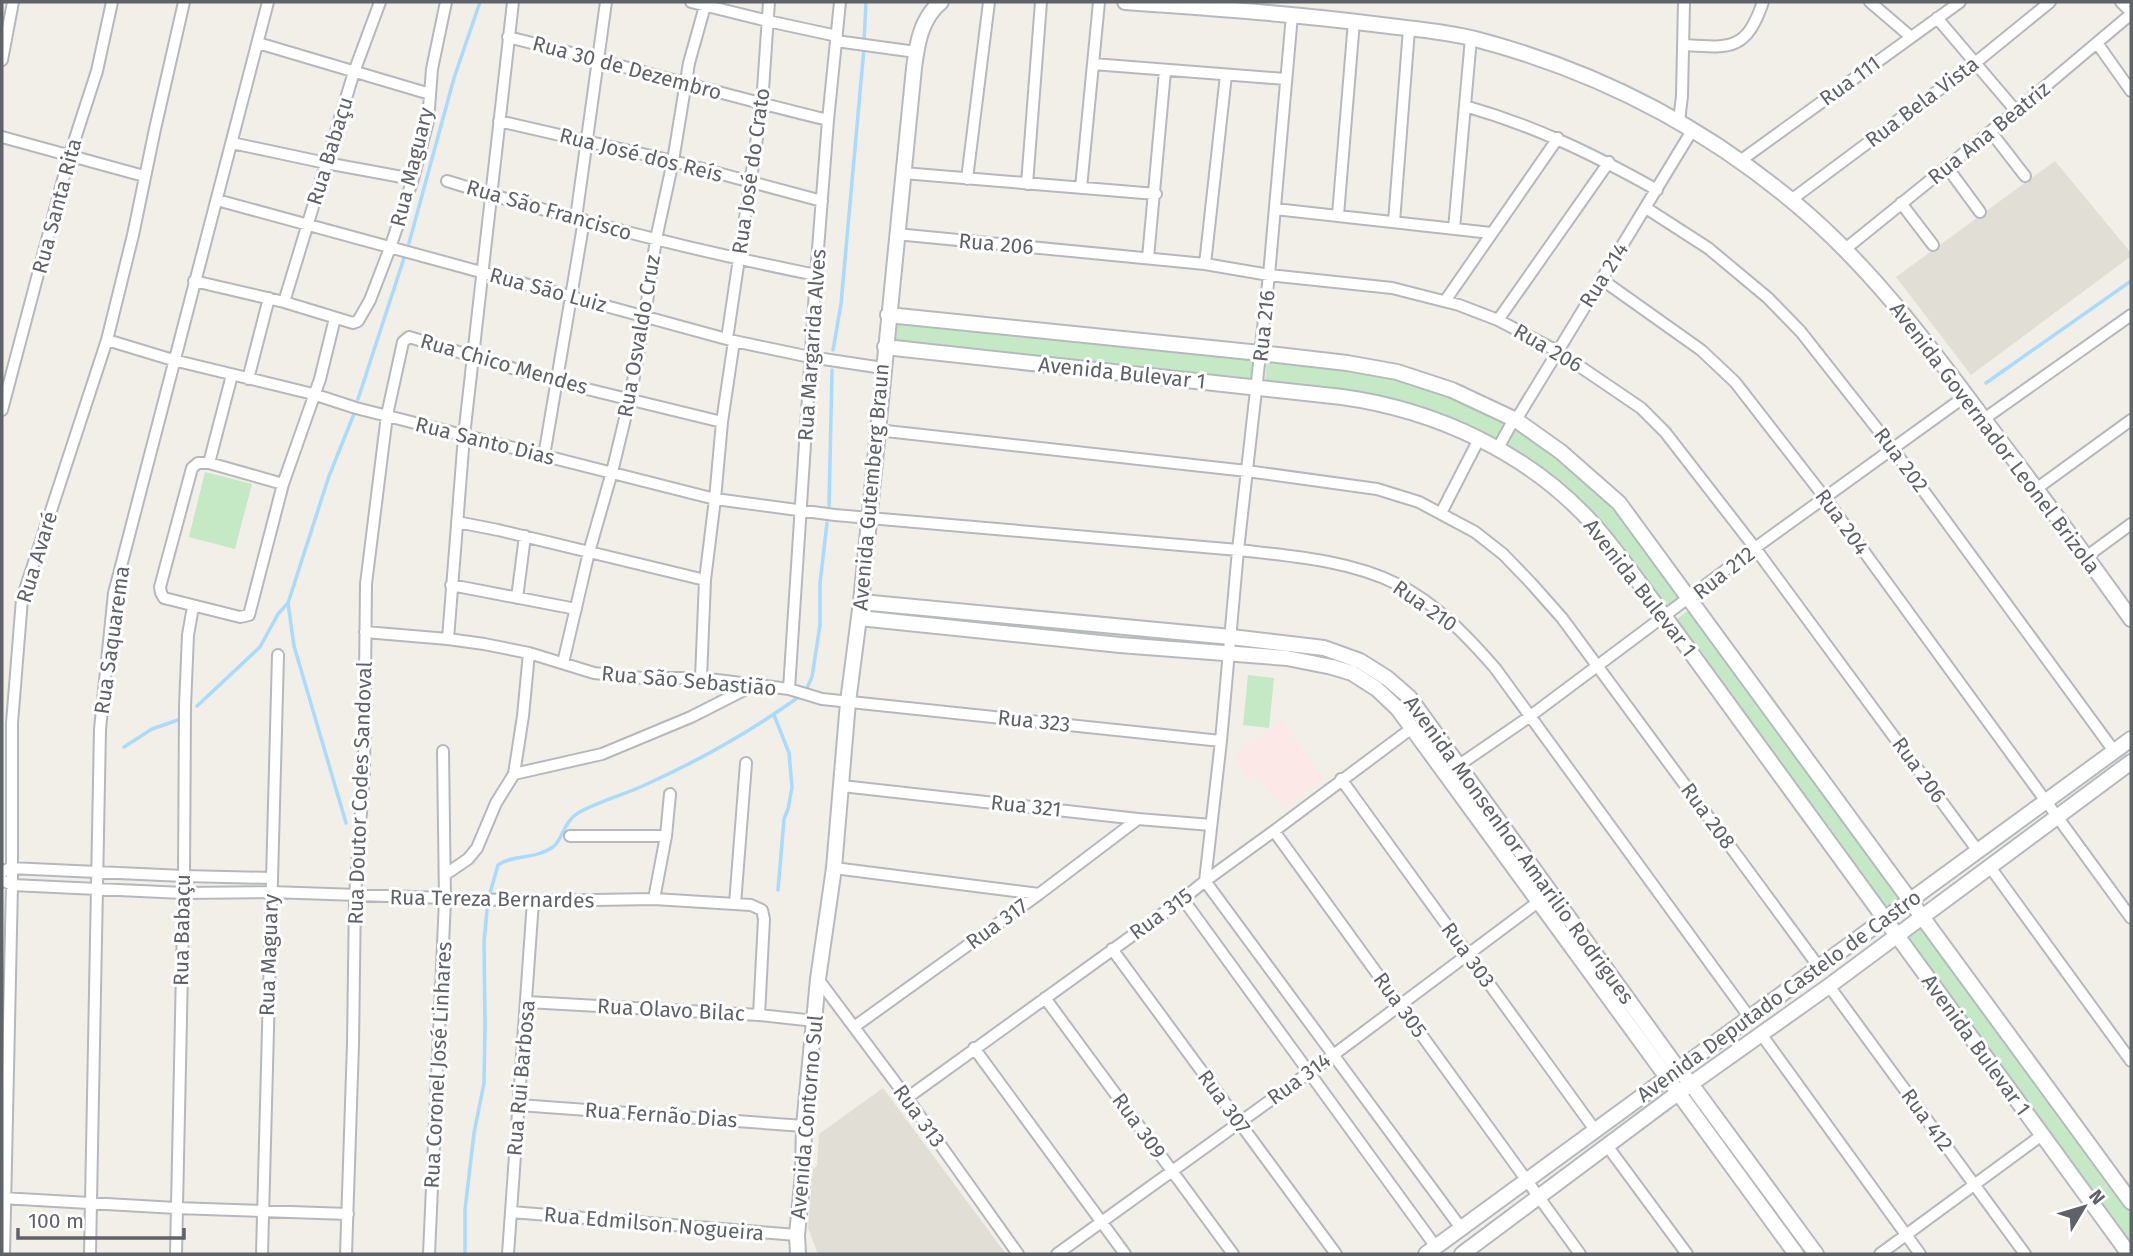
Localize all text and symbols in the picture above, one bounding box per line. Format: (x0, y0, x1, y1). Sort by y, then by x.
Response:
street label: Rua 30 de Dezembro (530, 30, 724, 106)
street label: Rua 111 (1815, 50, 1885, 112)
street label: Rua Bela Vista (1860, 51, 1984, 153)
street label: Rua Ana Beatriz (1923, 76, 2055, 190)
street label: Rua José do Crato (726, 86, 776, 256)
street label: Rua Babaçu (301, 94, 359, 208)
street label: Rua Maguary (385, 104, 440, 229)
street label: Rua José dos Reís (557, 122, 725, 188)
street label: Rua Santa Rita (26, 136, 88, 276)
street label: Rua São Francisco (463, 174, 635, 246)
street label: Rua 206 (957, 228, 1035, 260)
street label: Rua 214 (1574, 238, 1634, 312)
street label: Rua Margarida Alves (792, 248, 832, 442)
street label: Rua Osvaldo Cruz (612, 253, 666, 419)
street label: Rua São Luiz (487, 262, 609, 318)
street label: Rua 216 (1247, 289, 1281, 363)
street label: Avenida Governador Leonel Brizola (1884, 297, 2106, 579)
street label: Rua 206 (1509, 318, 1587, 378)
street label: Rua Chico Mendes (417, 328, 591, 400)
street label: Avenida Bulevar 1 (1037, 351, 1207, 395)
street label: Avenida Gutemberg Braun (847, 362, 895, 612)
street label: Rua Santo Dias (413, 411, 558, 471)
street label: Rua 202 (1868, 423, 1934, 497)
street label: Rua 204 (1809, 484, 1875, 560)
street label: Rua Avaré (11, 508, 63, 606)
street label: Avenida Bulevar 1 (1578, 514, 1702, 662)
street label: Rua 212 (1688, 541, 1760, 605)
street label: Rua Saquarema (89, 564, 135, 716)
street label: Rua 210 (1388, 575, 1462, 637)
street label: Rua São Sebastião (600, 660, 778, 702)
street label: Rua Doutor Codes Sandoval (342, 661, 378, 925)
street label: Avenida Monsenhor Amarilio Rodrigues (1398, 691, 1640, 1009)
street label: Rua 323 (996, 704, 1072, 738)
street label: Rua 206 (1886, 732, 1952, 808)
street label: Rua 208 (1675, 778, 1741, 854)
street label: Rua 321 (989, 789, 1063, 823)
street label: Rua Babaçu (168, 874, 196, 986)
street label: Rua 315 (1124, 882, 1198, 946)
street label: Rua Tereza Bernardes (389, 884, 595, 914)
street label: Avenida Deputado Castelo de Castro (1632, 884, 1926, 1108)
street label: Rua Maguary (254, 893, 284, 1017)
street label: Rua 317 (961, 893, 1033, 955)
street label: Rua 303 (1436, 917, 1500, 993)
street label: Rua Coronel José Linhares (419, 941, 457, 1189)
street label: Rua 305 (1368, 967, 1432, 1043)
street label: Avenida Bulevar 1 (1916, 969, 2036, 1121)
street label: Rua Olavo Bilac (596, 993, 746, 1027)
street label: Rua Rui Barbosa (501, 999, 541, 1157)
street label: Avenida Contorno Sul (785, 1014, 829, 1220)
street label: Rua 314 (1262, 1047, 1336, 1111)
street label: Rua 307 (1192, 1065, 1256, 1139)
street label: Rua 313 (887, 1079, 951, 1153)
street label: Rua 412 (1896, 1083, 1958, 1157)
street label: Rua 309 (1106, 1088, 1172, 1164)
street label: Rua Fernão Dias (584, 1097, 738, 1133)
north arrow (2049, 1172, 2119, 1242)
text: N (2084, 1185, 2110, 1209)
scale bar (18, 1196, 184, 1240)
street label: Rua Edmilson Nogueira (543, 1201, 765, 1247)
text: 100 m (28, 1208, 84, 1234)

